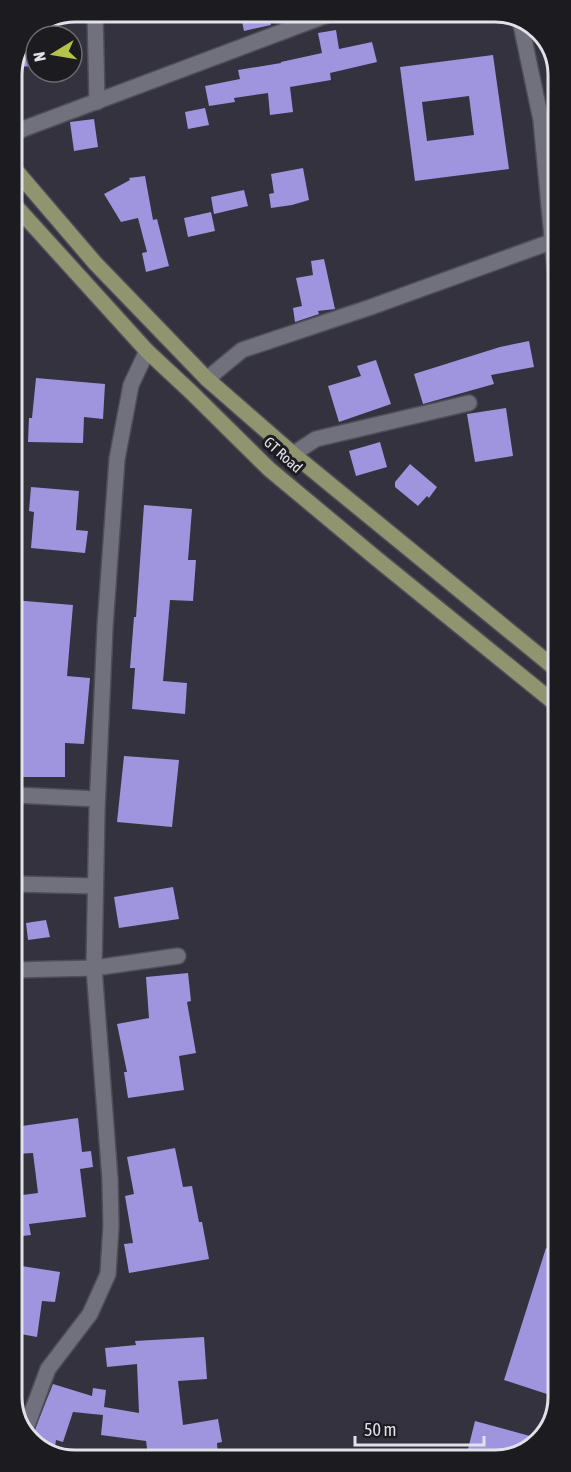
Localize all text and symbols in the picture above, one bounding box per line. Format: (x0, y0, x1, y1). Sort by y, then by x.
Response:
north arrow (24, 24, 84, 84)
text: N (30, 51, 49, 63)
street label: GT Road (261, 433, 306, 476)
scale bar (355, 1409, 484, 1447)
text: 50 m (364, 1419, 396, 1440)

